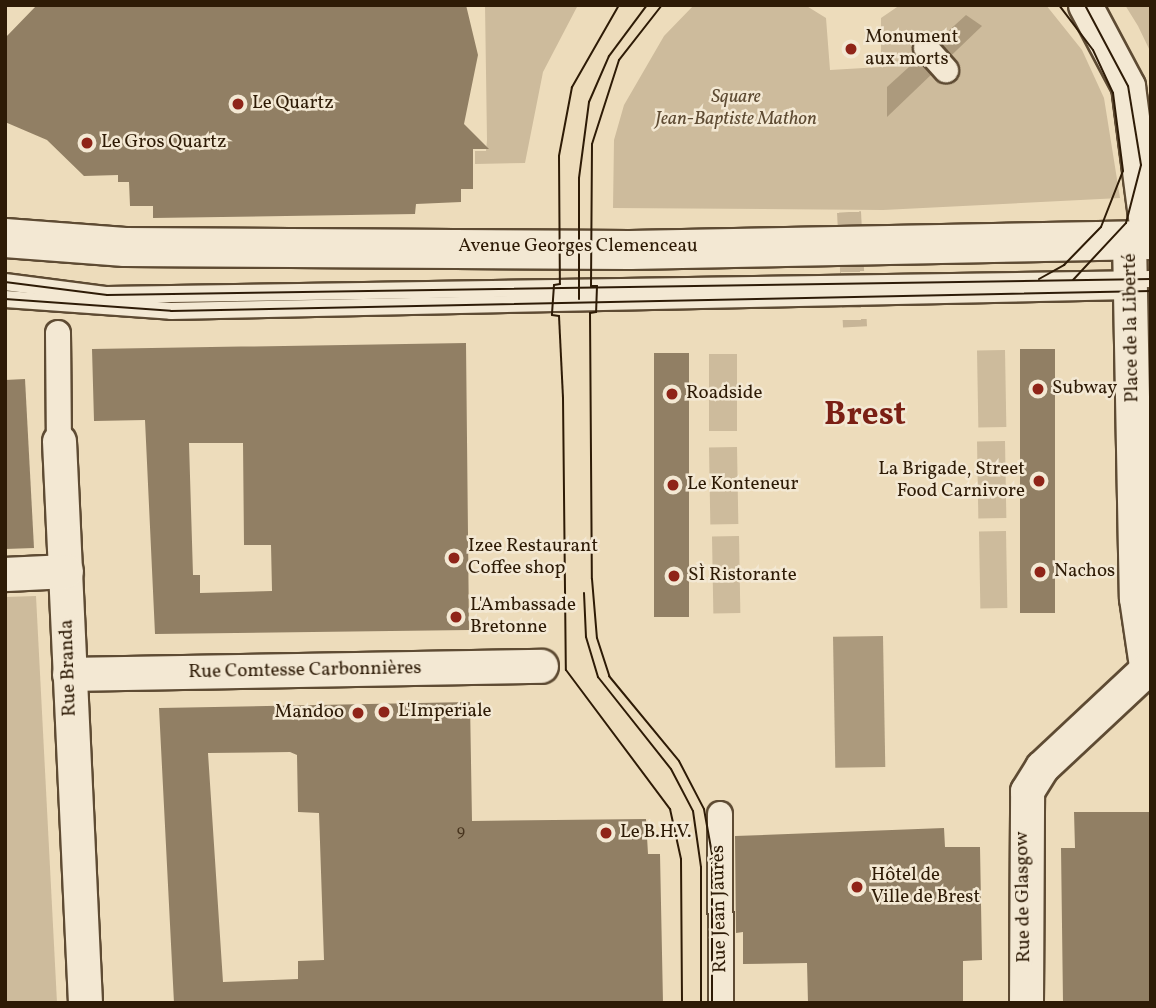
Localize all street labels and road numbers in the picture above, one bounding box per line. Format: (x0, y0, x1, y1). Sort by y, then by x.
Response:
street label: Avenue Georges Clemenceau (458, 236, 698, 258)
street label: Place de la Liberté (1119, 253, 1145, 403)
street label: Rue Branda (56, 619, 82, 717)
street label: Rue Comtesse Carbonnières (188, 658, 422, 684)
street label: Rue de Glasgow (1011, 831, 1037, 963)
street label: Rue Jean Jaurès (707, 845, 733, 973)

